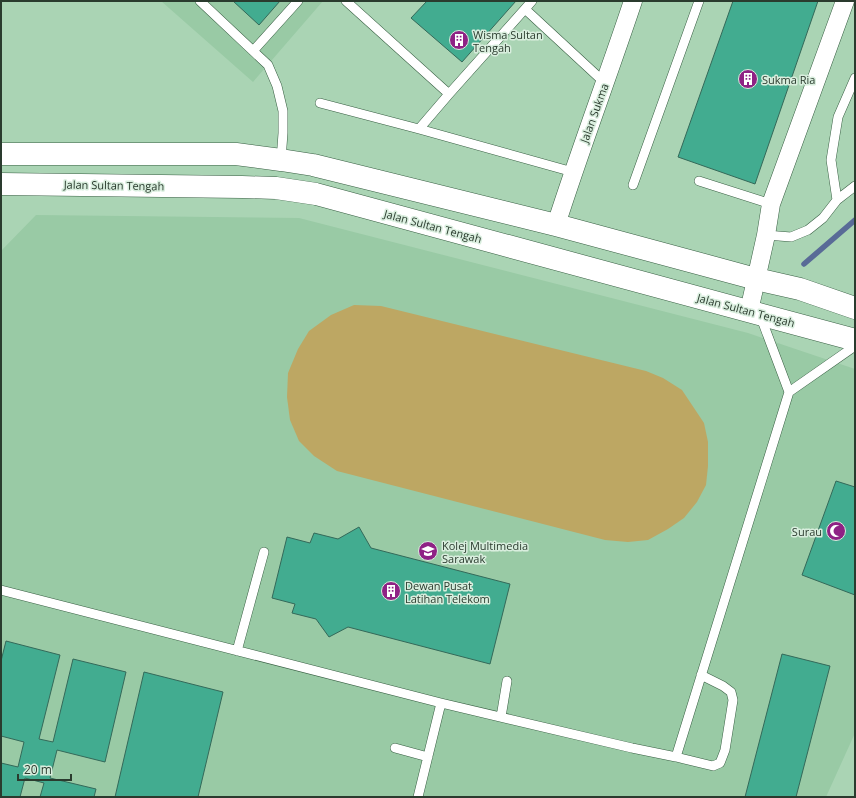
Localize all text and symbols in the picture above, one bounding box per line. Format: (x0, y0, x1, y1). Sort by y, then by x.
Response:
place label: Wisma Sultan Tengah (473, 27, 543, 55)
building icon: Wisma Sultan Tengah (448, 29, 470, 51)
building icon: Sukma Ria (737, 68, 759, 90)
place label: Sukma Ria (762, 72, 815, 87)
street label: Jalan Sukma (576, 81, 612, 146)
street label: Jalan Sultan Tengah (63, 177, 164, 193)
street label: Jalan Sultan Tengah (382, 205, 484, 246)
street label: Jalan Sultan Tengah (695, 289, 797, 330)
mosque icon: Surau (825, 520, 847, 542)
place label: Surau (792, 524, 822, 539)
place label: Kolej Multimedia Sarawak (442, 538, 528, 566)
school or university icon: Kolej Multimedia Sarawak (417, 540, 439, 562)
place label: Dewan Pusat Latihan Telekom (405, 578, 490, 606)
building icon: Dewan Pusat Latihan Telekom (380, 580, 402, 602)
scale bar (18, 756, 71, 782)
text: 20 m (24, 761, 52, 778)

